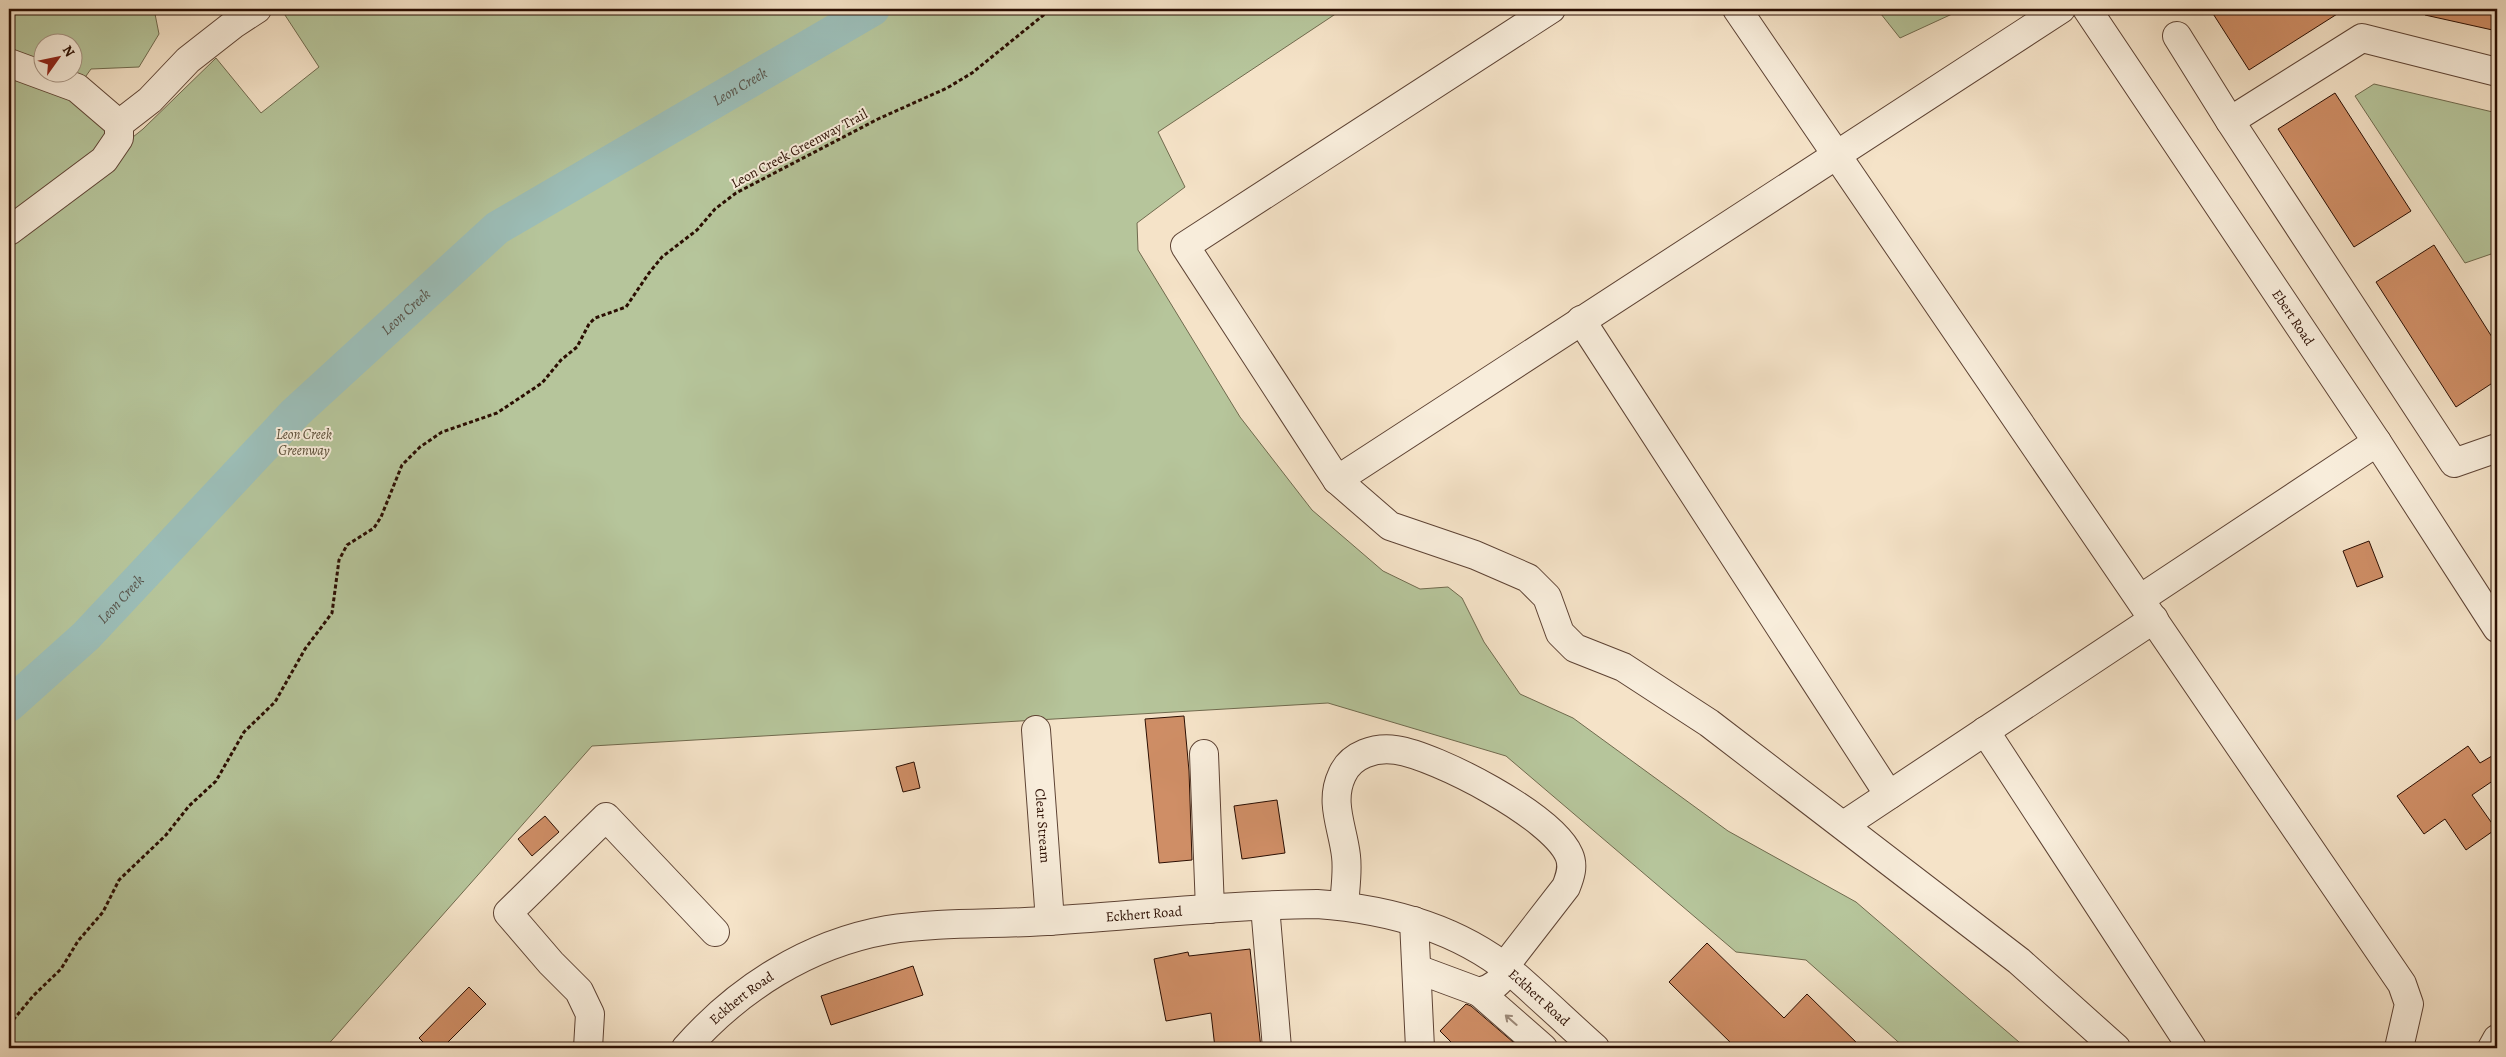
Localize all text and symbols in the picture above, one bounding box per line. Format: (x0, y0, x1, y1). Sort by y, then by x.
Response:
north arrow (32, 32, 82, 82)
text: N (58, 42, 79, 61)
water label: Leon Creek (709, 63, 771, 110)
street label: Leon Creek Greenway Trail (728, 104, 871, 193)
water label: Leon Creek (377, 284, 435, 339)
street label: Ebert Road (2267, 286, 2319, 350)
park label: Leon Creek Greenway (276, 425, 332, 460)
water label: Leon Creek (93, 570, 149, 628)
street label: Clear Stream (1030, 788, 1055, 864)
street label: Eckhert Road (1105, 902, 1183, 927)
street label: Eckhert Road (1504, 965, 1574, 1031)
street label: Eckhert Road (705, 967, 778, 1029)
one-way arrow (1505, 1014, 1518, 1026)

